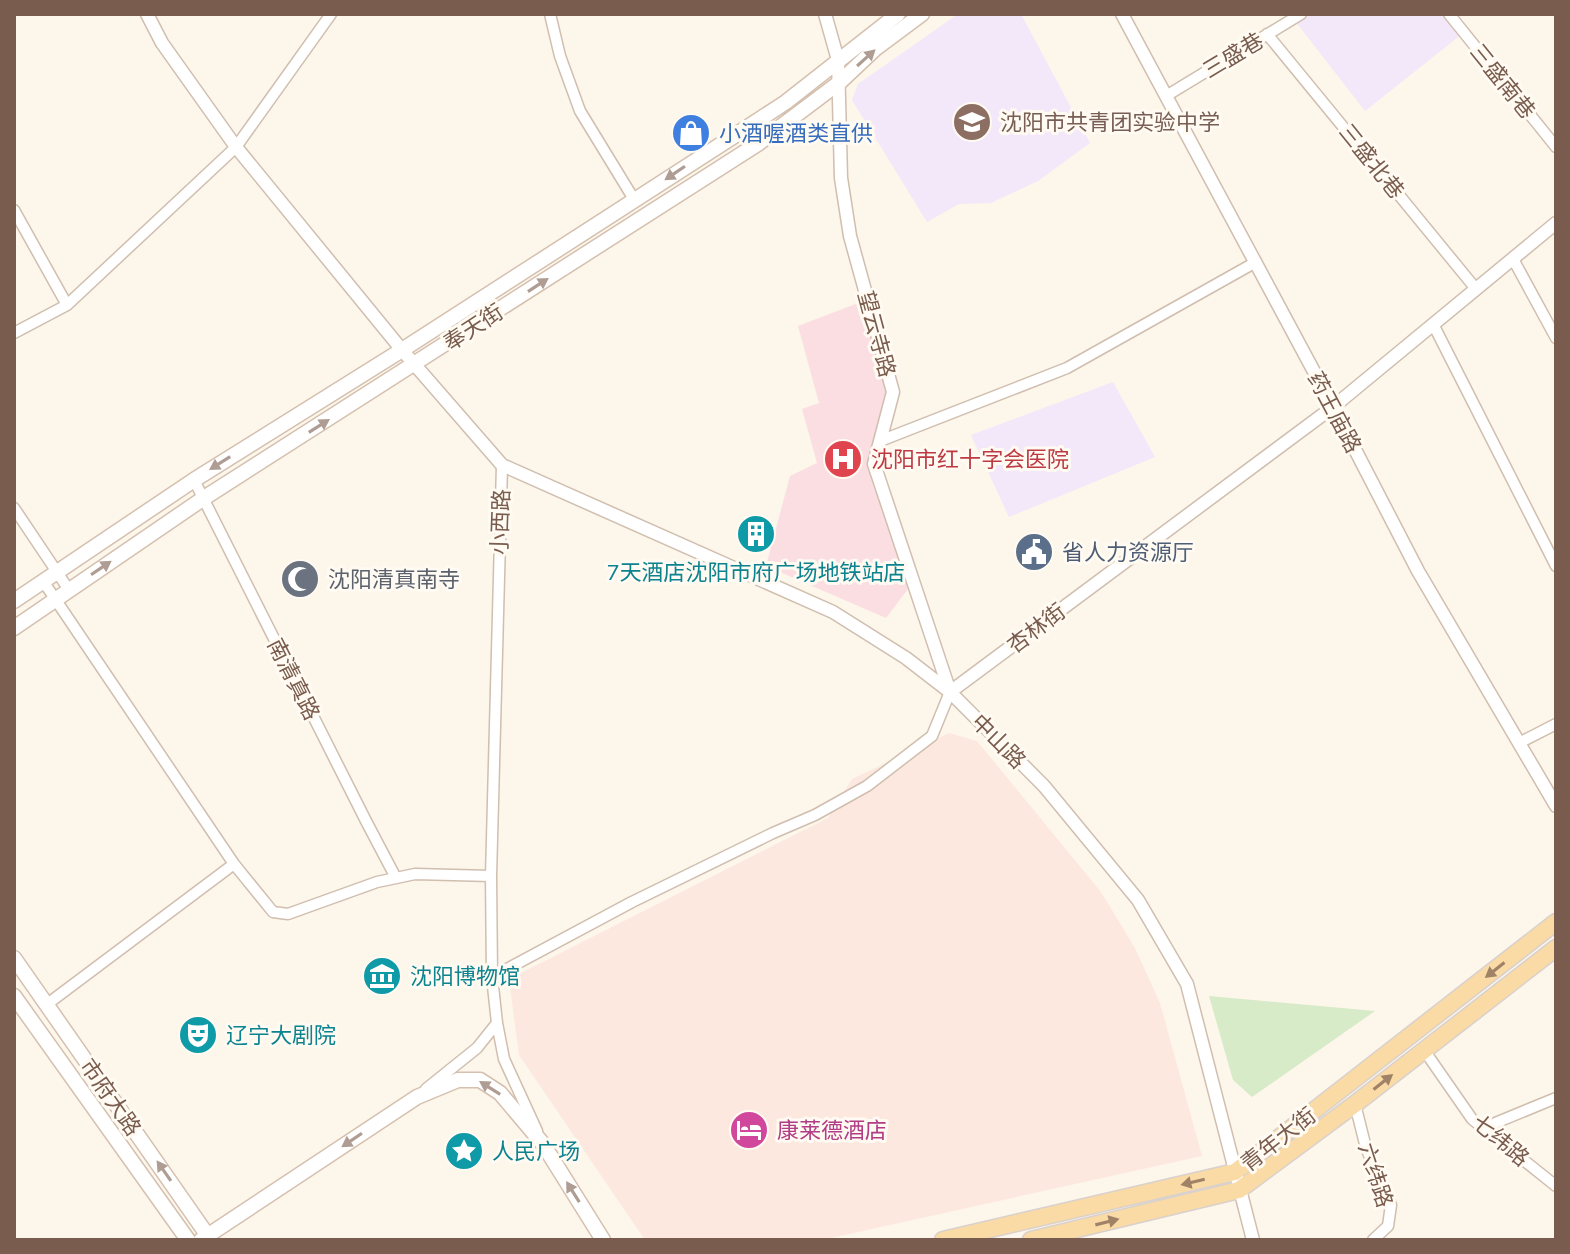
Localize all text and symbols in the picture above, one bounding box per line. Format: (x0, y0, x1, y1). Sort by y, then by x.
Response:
street label: 三盛巷 (1197, 26, 1269, 84)
street label: 三盛南巷 (1464, 38, 1542, 124)
one-way arrow (856, 49, 876, 67)
school or university icon: 沈阳市共青团实验中学 (951, 101, 993, 143)
place label: 沈阳市共青团实验中学 (1000, 108, 1220, 136)
shop icon: 小酒喔酒类直供 (670, 112, 712, 154)
street label: 三盛北巷 (1333, 118, 1411, 204)
place label: 小酒喔酒类直供 (719, 119, 873, 147)
one-way arrow (665, 166, 686, 181)
one-way arrow (527, 278, 548, 293)
street label: 望云寺路 (852, 288, 902, 380)
street label: 奉天街 (438, 297, 508, 357)
street label: 药王庙路 (1302, 367, 1368, 457)
one-way arrow (308, 418, 329, 433)
hospital icon: 沈阳市红十字会医院 (822, 438, 864, 480)
place label: 沈阳市红十字会医院 (871, 445, 1069, 473)
one-way arrow (209, 456, 231, 470)
street label: 小西路 (485, 489, 515, 555)
building icon: 7天酒店沈阳市府广场地铁站店 (735, 513, 777, 555)
public building icon: 省人力资源厅 (1013, 531, 1055, 573)
place label: 省人力资源厅 (1062, 538, 1194, 566)
mosque icon: 沈阳清真南寺 (279, 558, 321, 600)
place label: 7天酒店沈阳市府广场地铁站店 (606, 558, 906, 586)
one-way arrow (91, 561, 112, 576)
place label: 沈阳清真南寺 (328, 565, 460, 593)
street label: 杏林街 (1001, 597, 1071, 659)
street label: 南清真路 (262, 633, 326, 725)
street label: 中山路 (966, 708, 1032, 774)
museum icon: 沈阳博物馆 (361, 955, 403, 997)
one-way arrow (1485, 961, 1505, 978)
place label: 沈阳博物馆 (410, 962, 520, 990)
theatre icon: 辽宁大剧院 (177, 1014, 219, 1056)
place label: 辽宁大剧院 (226, 1021, 336, 1049)
street label: 市府大路 (74, 1053, 148, 1141)
one-way arrow (1373, 1074, 1393, 1091)
one-way arrow (479, 1081, 501, 1095)
street label: 青年大街 (1235, 1101, 1321, 1177)
street label: 七纬路 (1467, 1108, 1535, 1172)
hotel icon: 康莱德酒店 (728, 1109, 770, 1151)
place label: 康莱德酒店 (777, 1116, 887, 1144)
place icon: 人民广场 (443, 1130, 485, 1172)
one-way arrow (341, 1132, 362, 1147)
place label: 人民广场 (492, 1137, 580, 1165)
street label: 六纬路 (1352, 1139, 1400, 1211)
one-way arrow (157, 1161, 172, 1182)
one-way arrow (1181, 1176, 1206, 1189)
one-way arrow (567, 1181, 581, 1203)
one-way arrow (1094, 1215, 1119, 1227)

